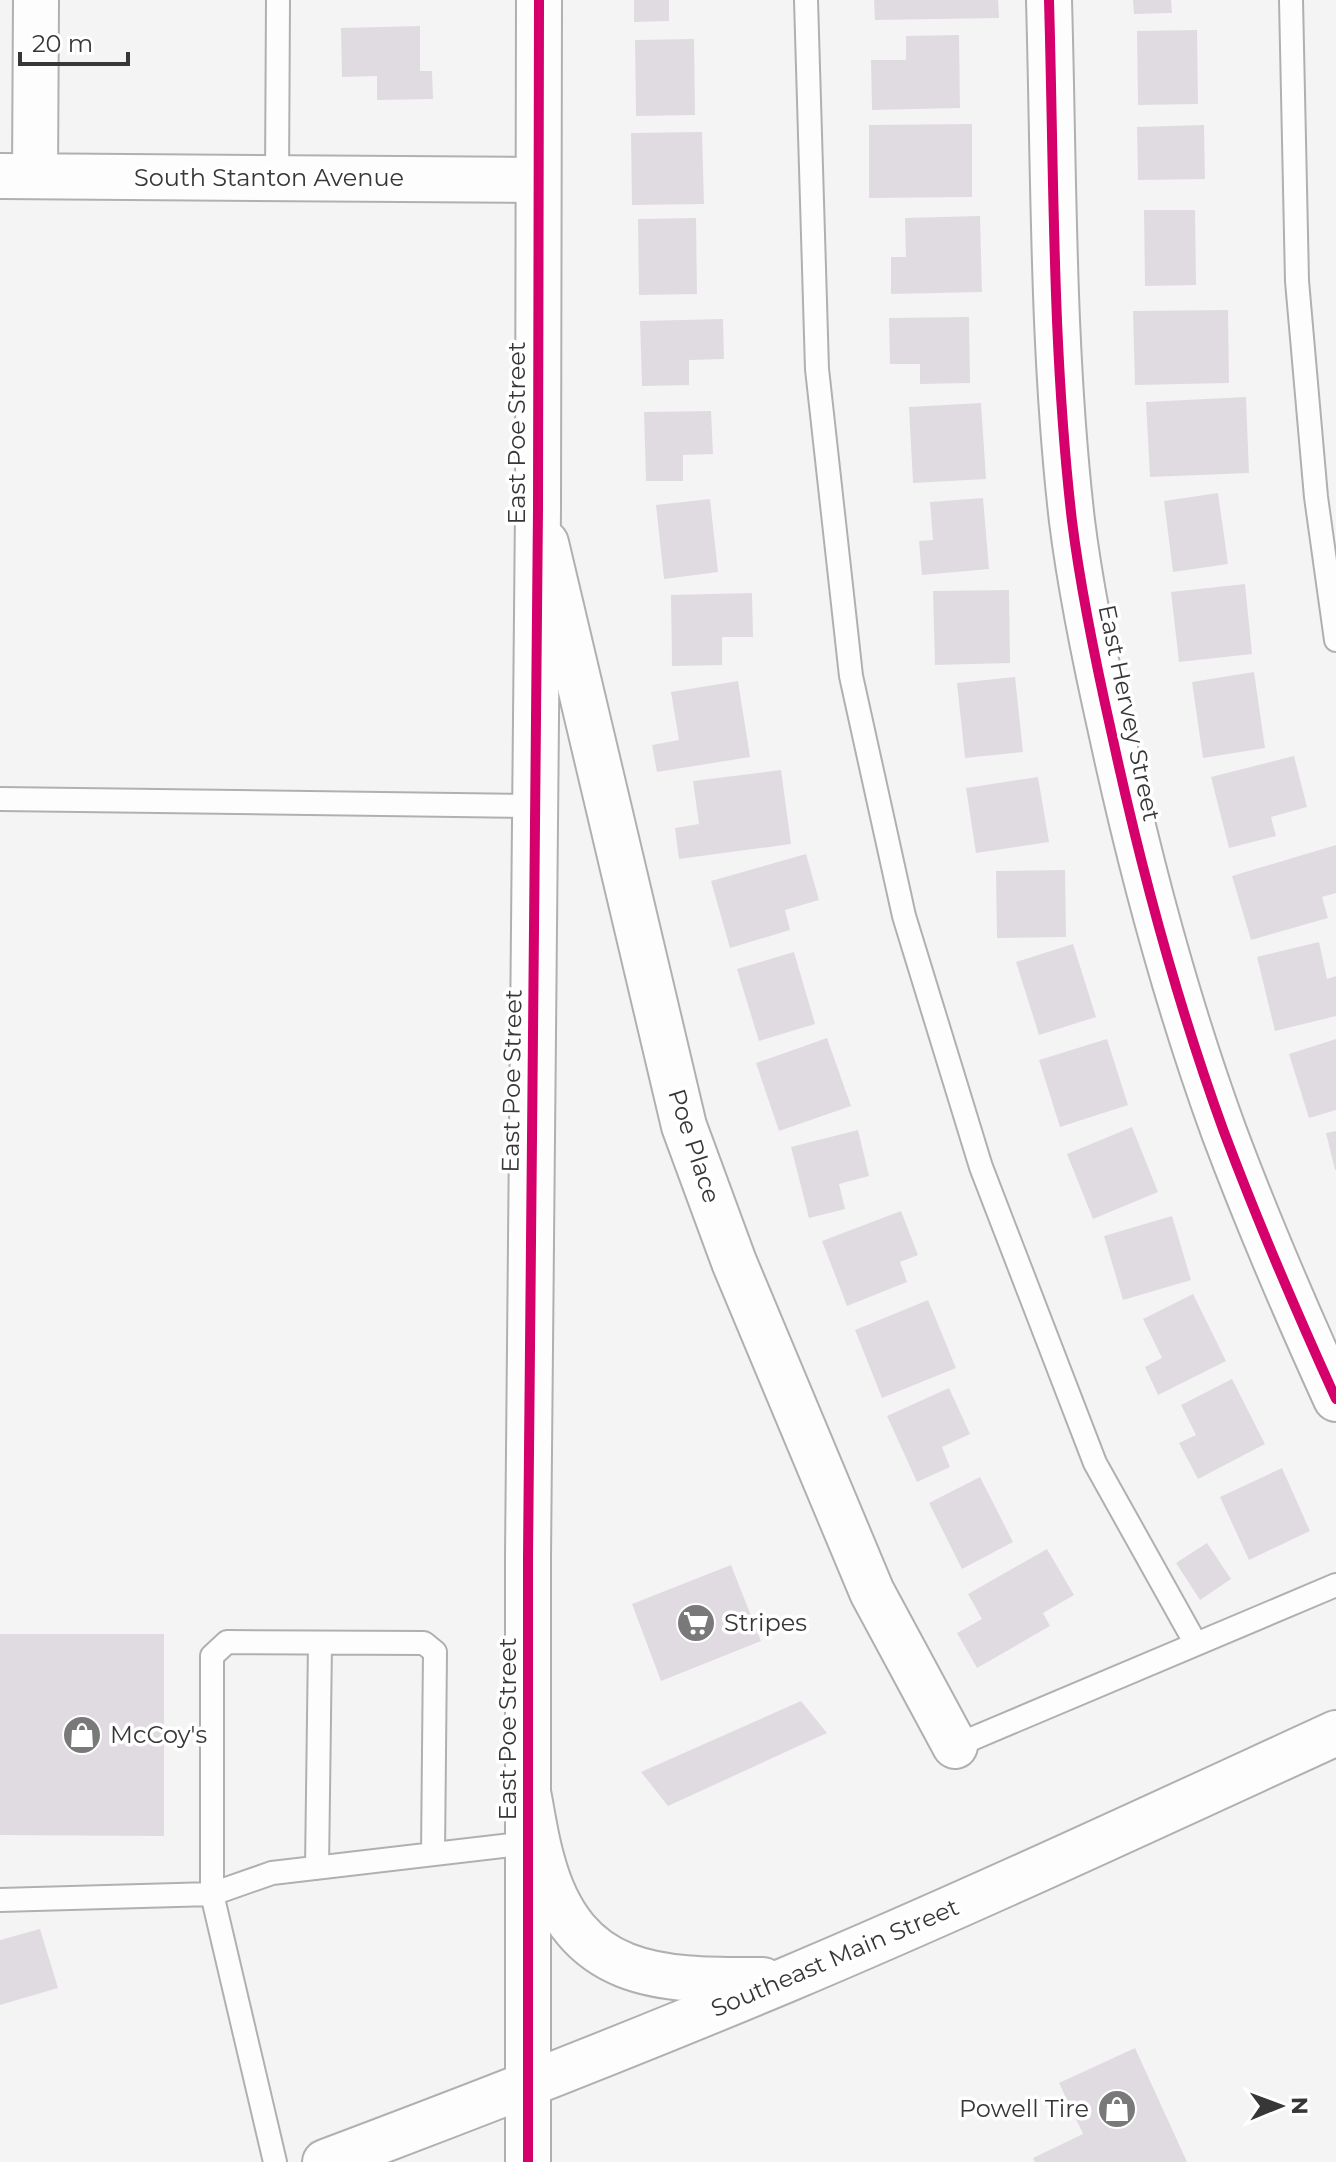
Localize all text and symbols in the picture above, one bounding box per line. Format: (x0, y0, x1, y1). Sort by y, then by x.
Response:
scale bar (20, 16, 128, 66)
text: 20 m (32, 29, 93, 58)
street label: South Stanton Avenue (134, 163, 404, 192)
street label: East Poe Street (502, 341, 531, 525)
street label: East Hervey Street (1092, 602, 1167, 824)
street label: East Poe Street (495, 989, 528, 1173)
street label: Poe Place (662, 1085, 727, 1207)
supermarket icon: Stripes (675, 1602, 717, 1644)
place label: Stripes (724, 1608, 807, 1637)
street label: East Poe Street (493, 1637, 522, 1821)
shop icon: McCoy's (61, 1714, 103, 1756)
place label: McCoy's (110, 1720, 207, 1749)
street label: Southeast Main Street (706, 1892, 963, 2023)
north arrow (1240, 2066, 1320, 2146)
shop icon: Powell Tire (1096, 2088, 1138, 2130)
place label: Powell Tire (959, 2094, 1089, 2123)
text: N (1286, 2097, 1313, 2115)

